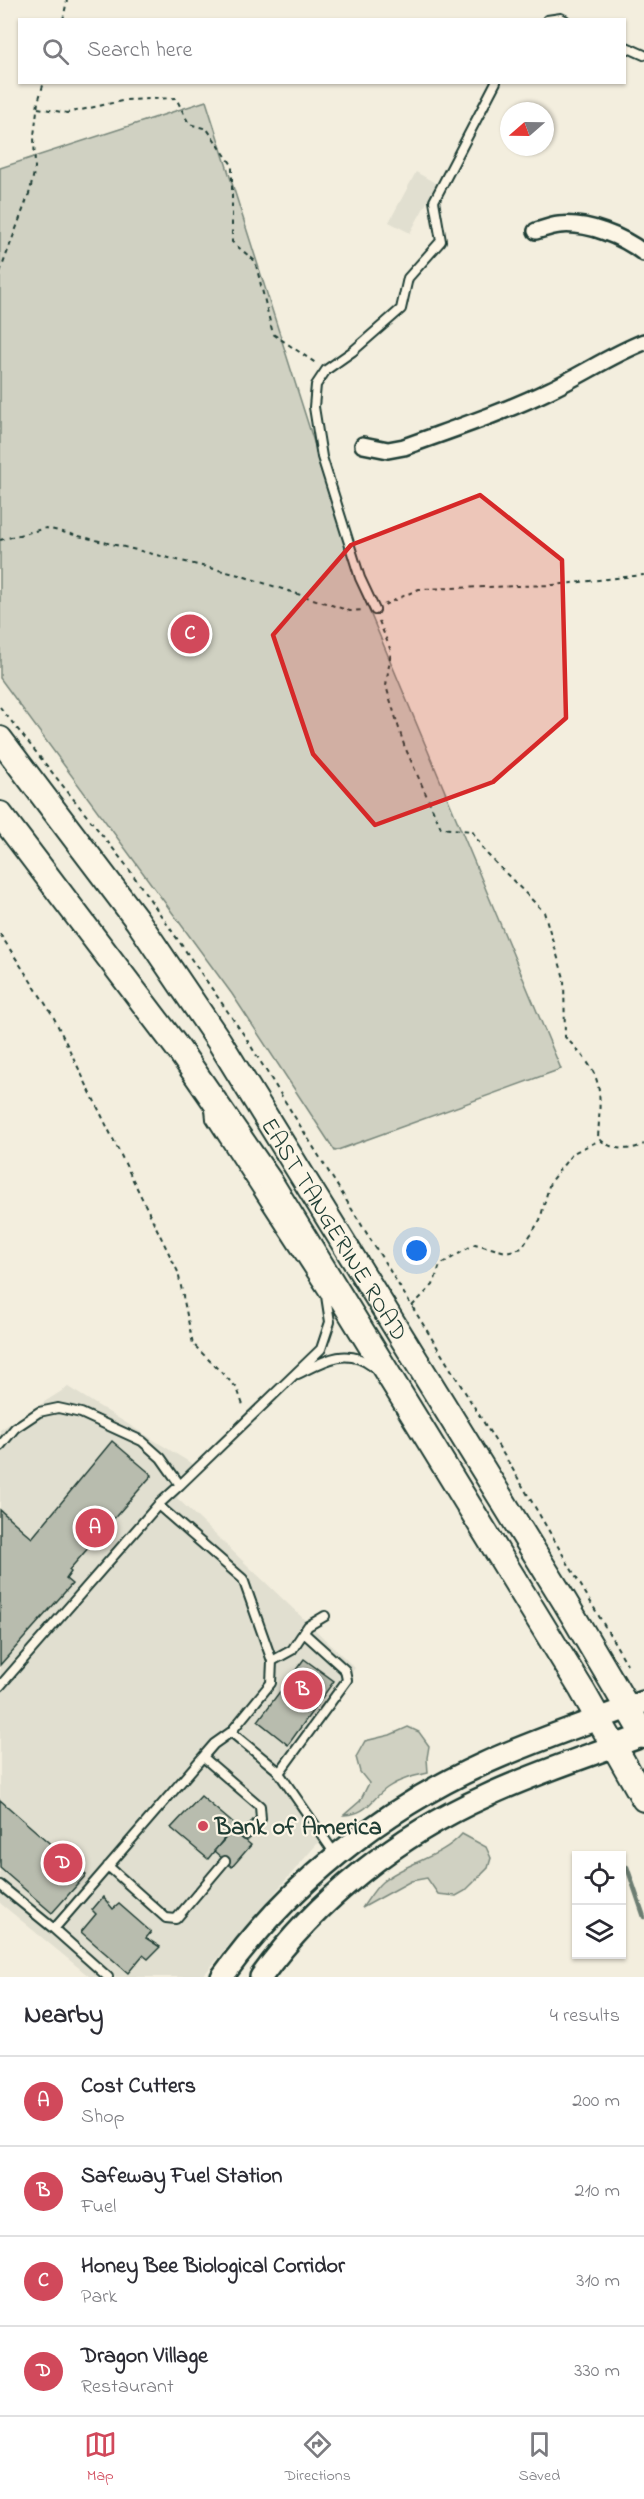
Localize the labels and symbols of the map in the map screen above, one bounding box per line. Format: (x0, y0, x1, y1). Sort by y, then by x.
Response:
north arrow (500, 102, 554, 156)
pin: C (170, 612, 210, 656)
street label: EAST TANGERINE ROAD (251, 1112, 415, 1349)
your location (402, 1236, 431, 1265)
pin: A (76, 1506, 115, 1550)
pin: B (284, 1668, 322, 1712)
place label: Bank of America (214, 1811, 382, 1846)
marker: Bank of America (196, 1819, 210, 1833)
pin: D (44, 1840, 82, 1886)

